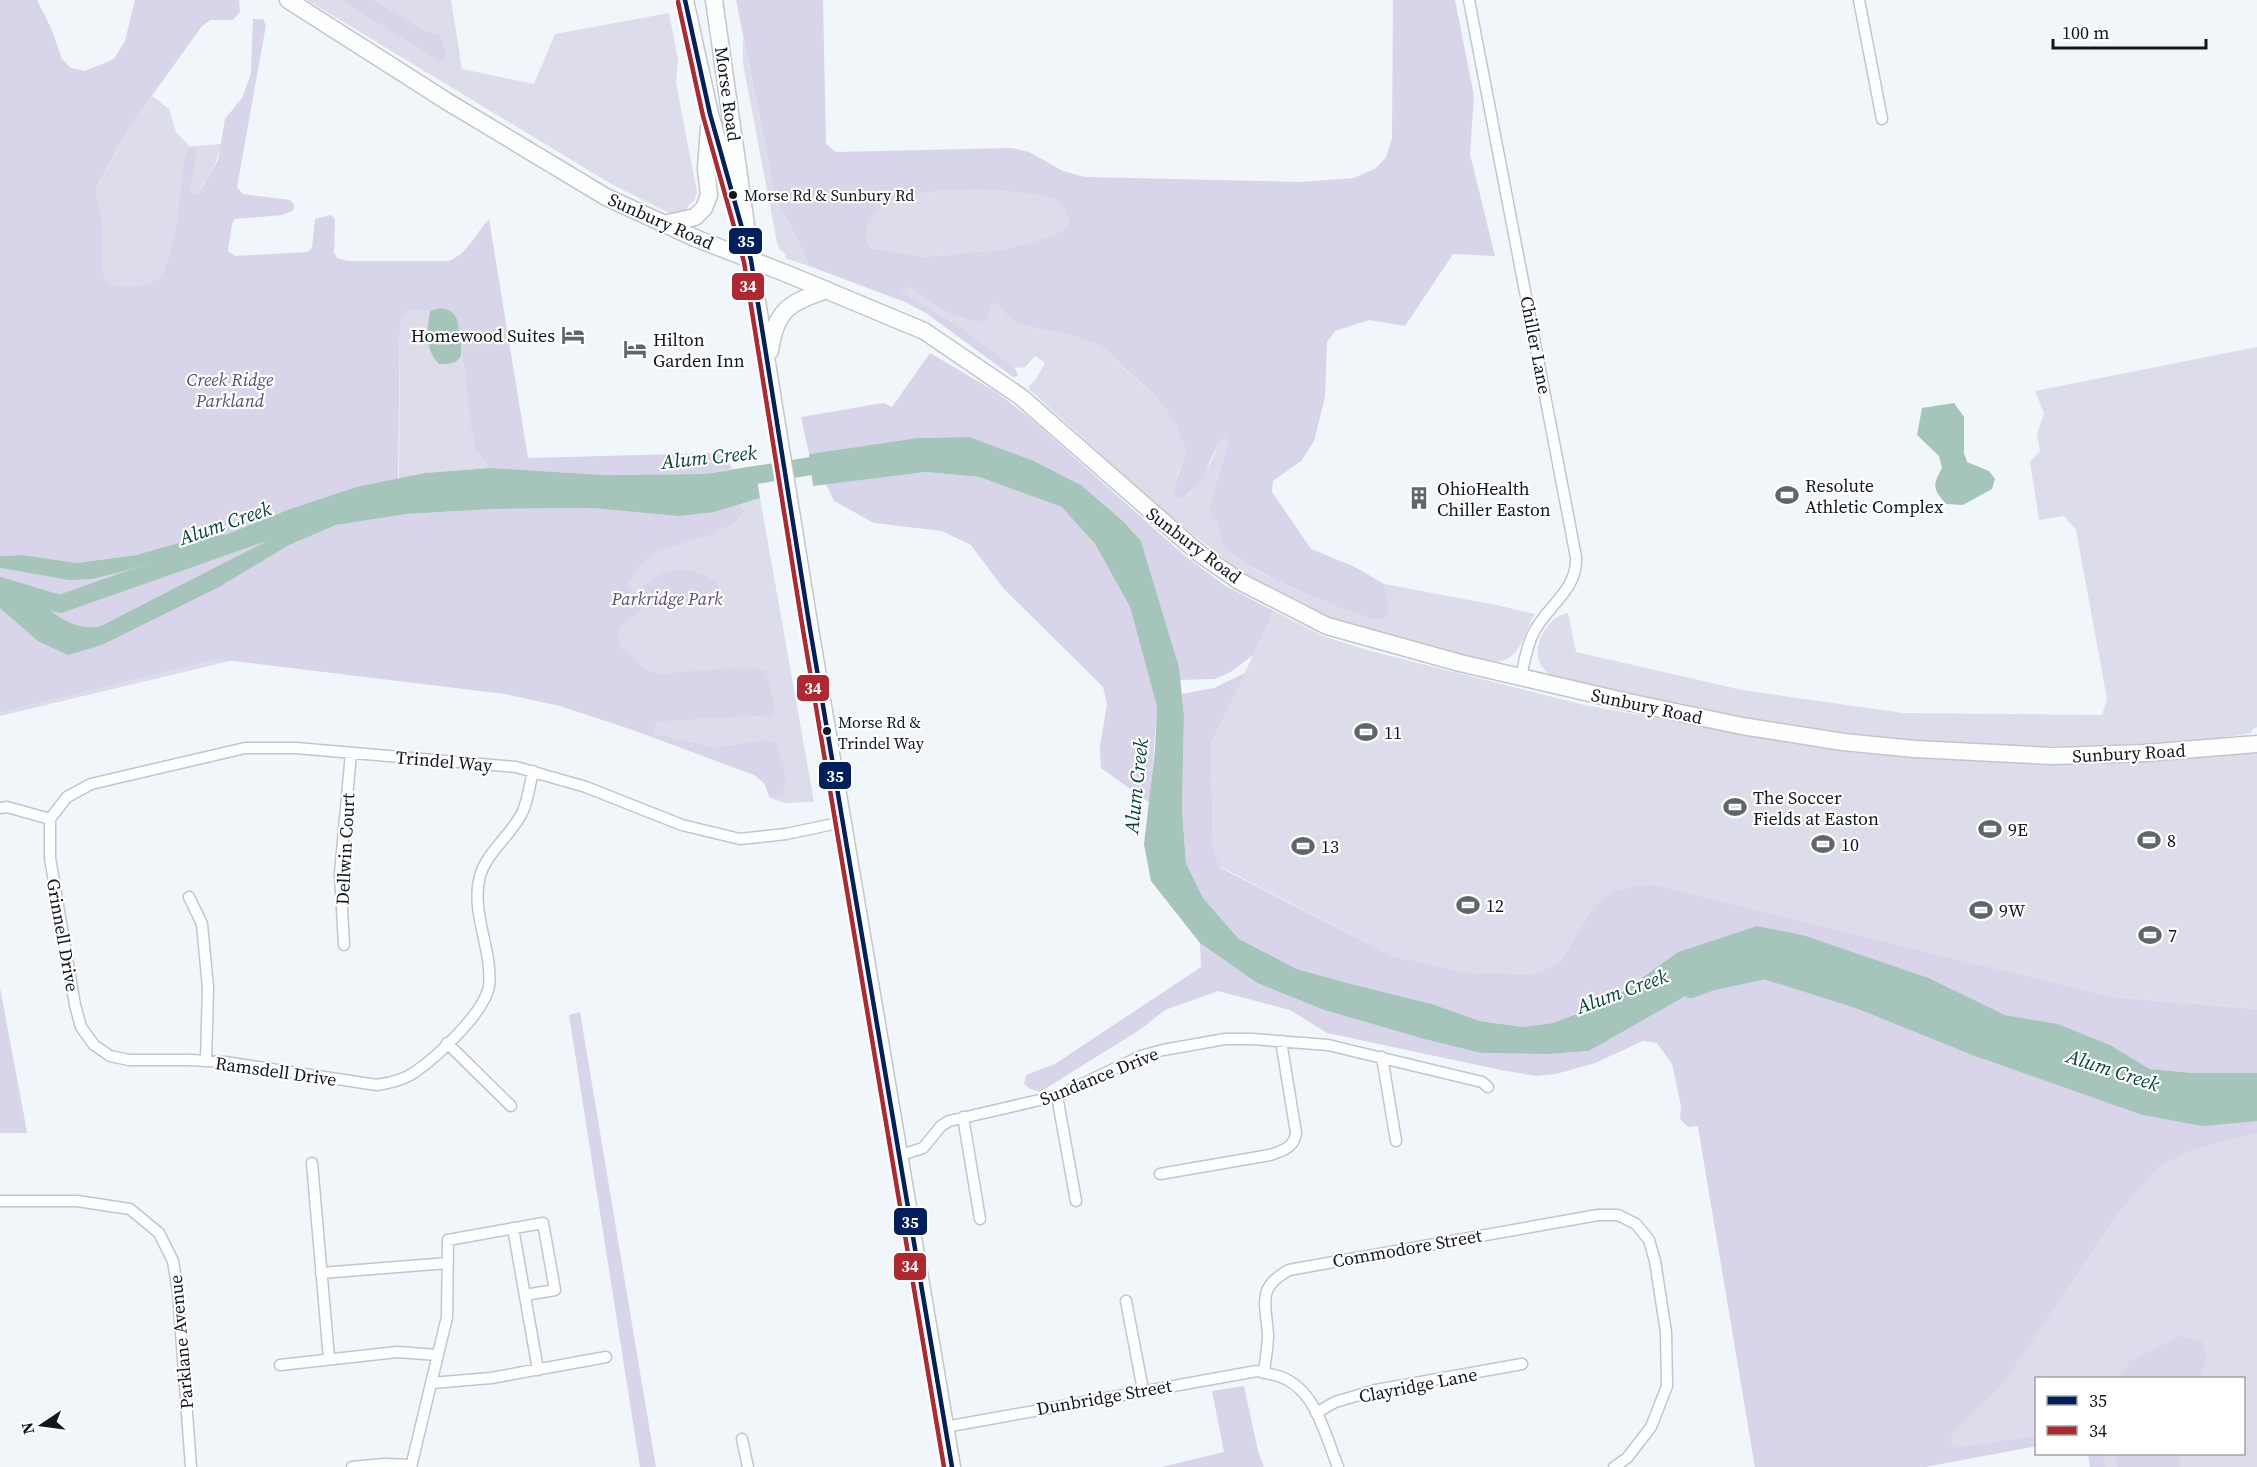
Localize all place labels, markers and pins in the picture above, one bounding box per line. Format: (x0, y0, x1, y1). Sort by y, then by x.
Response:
place label: Morse Rd & Sunbury Rd (744, 184, 914, 206)
marker: Morse Rd & Sunbury Rd (727, 189, 739, 201)
hotel icon: Homewood Suites (560, 322, 586, 348)
place label: Homewood Suites (411, 323, 555, 348)
place label: Hilton Garden Inn (653, 327, 745, 373)
hotel icon: Hilton Garden Inn (622, 336, 648, 362)
place label: Resolute Athletic Complex (1805, 473, 1944, 519)
place label: OhioHealth Chiller Easton (1437, 476, 1551, 522)
sports icon: Resolute Athletic Complex (1774, 482, 1800, 508)
building icon: OhioHealth Chiller Easton (1406, 485, 1432, 511)
place label: Morse Rd & Trindel Way (838, 711, 925, 754)
sports icon: 11 (1353, 719, 1379, 745)
place label: 11 (1384, 720, 1402, 745)
marker: Morse Rd & Trindel Way (821, 725, 833, 737)
place label: The Soccer Fields at Easton (1753, 785, 1879, 831)
sports icon: The Soccer Fields at Easton (1722, 794, 1748, 820)
sports icon: 9E (1977, 816, 2003, 842)
place label: 9E (2008, 817, 2028, 842)
sports icon: 8 (2136, 827, 2162, 853)
place label: 8 (2167, 828, 2176, 853)
sports icon: 10 (1810, 831, 1836, 857)
place label: 10 (1841, 832, 1859, 857)
sports icon: 13 (1290, 833, 1316, 859)
place label: 13 (1321, 834, 1339, 859)
sports icon: 12 (1455, 892, 1481, 918)
place label: 12 (1486, 893, 1504, 918)
sports icon: 9W (1968, 897, 1994, 923)
place label: 9W (1999, 898, 2026, 923)
sports icon: 7 (2137, 922, 2163, 948)
place label: 7 (2168, 923, 2177, 948)

